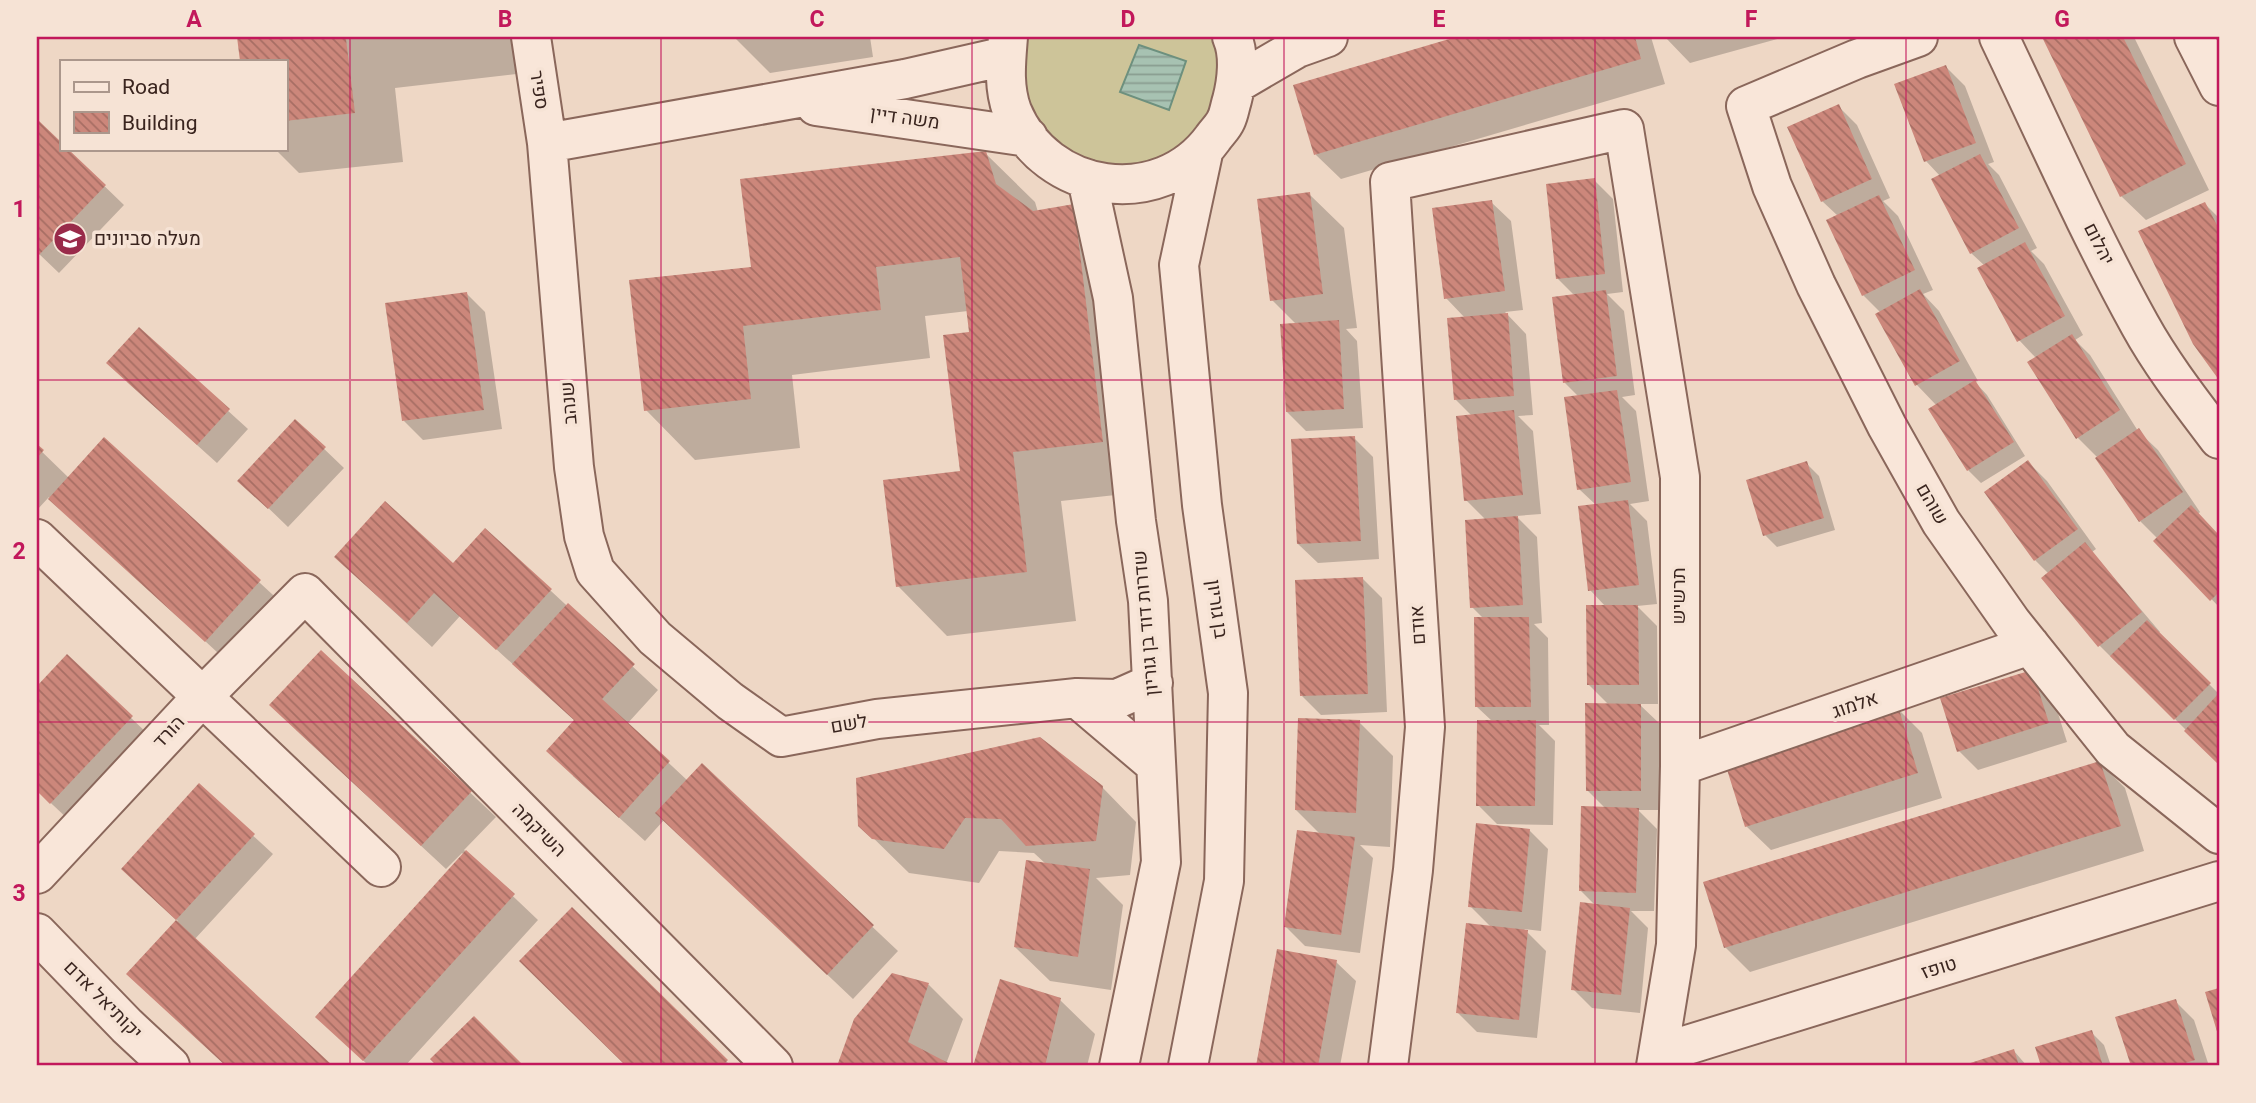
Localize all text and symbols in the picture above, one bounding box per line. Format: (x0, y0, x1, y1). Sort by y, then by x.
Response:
text: A (186, 3, 202, 37)
text: B (498, 3, 512, 37)
text: C (809, 3, 825, 37)
text: D (1121, 3, 1135, 37)
text: E (1433, 3, 1446, 37)
text: F (1745, 3, 1758, 37)
text: G (2054, 3, 2070, 37)
legend (60, 60, 287, 150)
street label: ספיר (522, 69, 556, 111)
text: Road (122, 72, 170, 103)
street label: משה דיין (868, 99, 942, 137)
text: Building (122, 108, 198, 139)
text: 1 (12, 193, 26, 227)
street label: יהלום (2076, 218, 2122, 270)
school or university icon: מעלה סביונים (51, 220, 89, 258)
place label: מעלה סביונים (94, 225, 201, 253)
street label: שנהב (553, 380, 585, 426)
street label: שוהם (1909, 478, 1955, 530)
text: 2 (12, 535, 26, 569)
street label: שדרות דוד בן גוריון (1126, 549, 1166, 697)
street label: תרשיש (1665, 567, 1693, 625)
street label: בן גוריון (1199, 578, 1235, 640)
street label: אודם (1403, 604, 1433, 646)
street label: אלמוג (1828, 684, 1882, 726)
street label: לשם (828, 707, 870, 741)
street label: הורד (146, 709, 192, 755)
street label: השיקמה (505, 796, 573, 864)
text: 3 (12, 877, 26, 911)
street label: טופז (1918, 949, 1960, 987)
street label: יקותיאל אדם (57, 954, 149, 1046)

